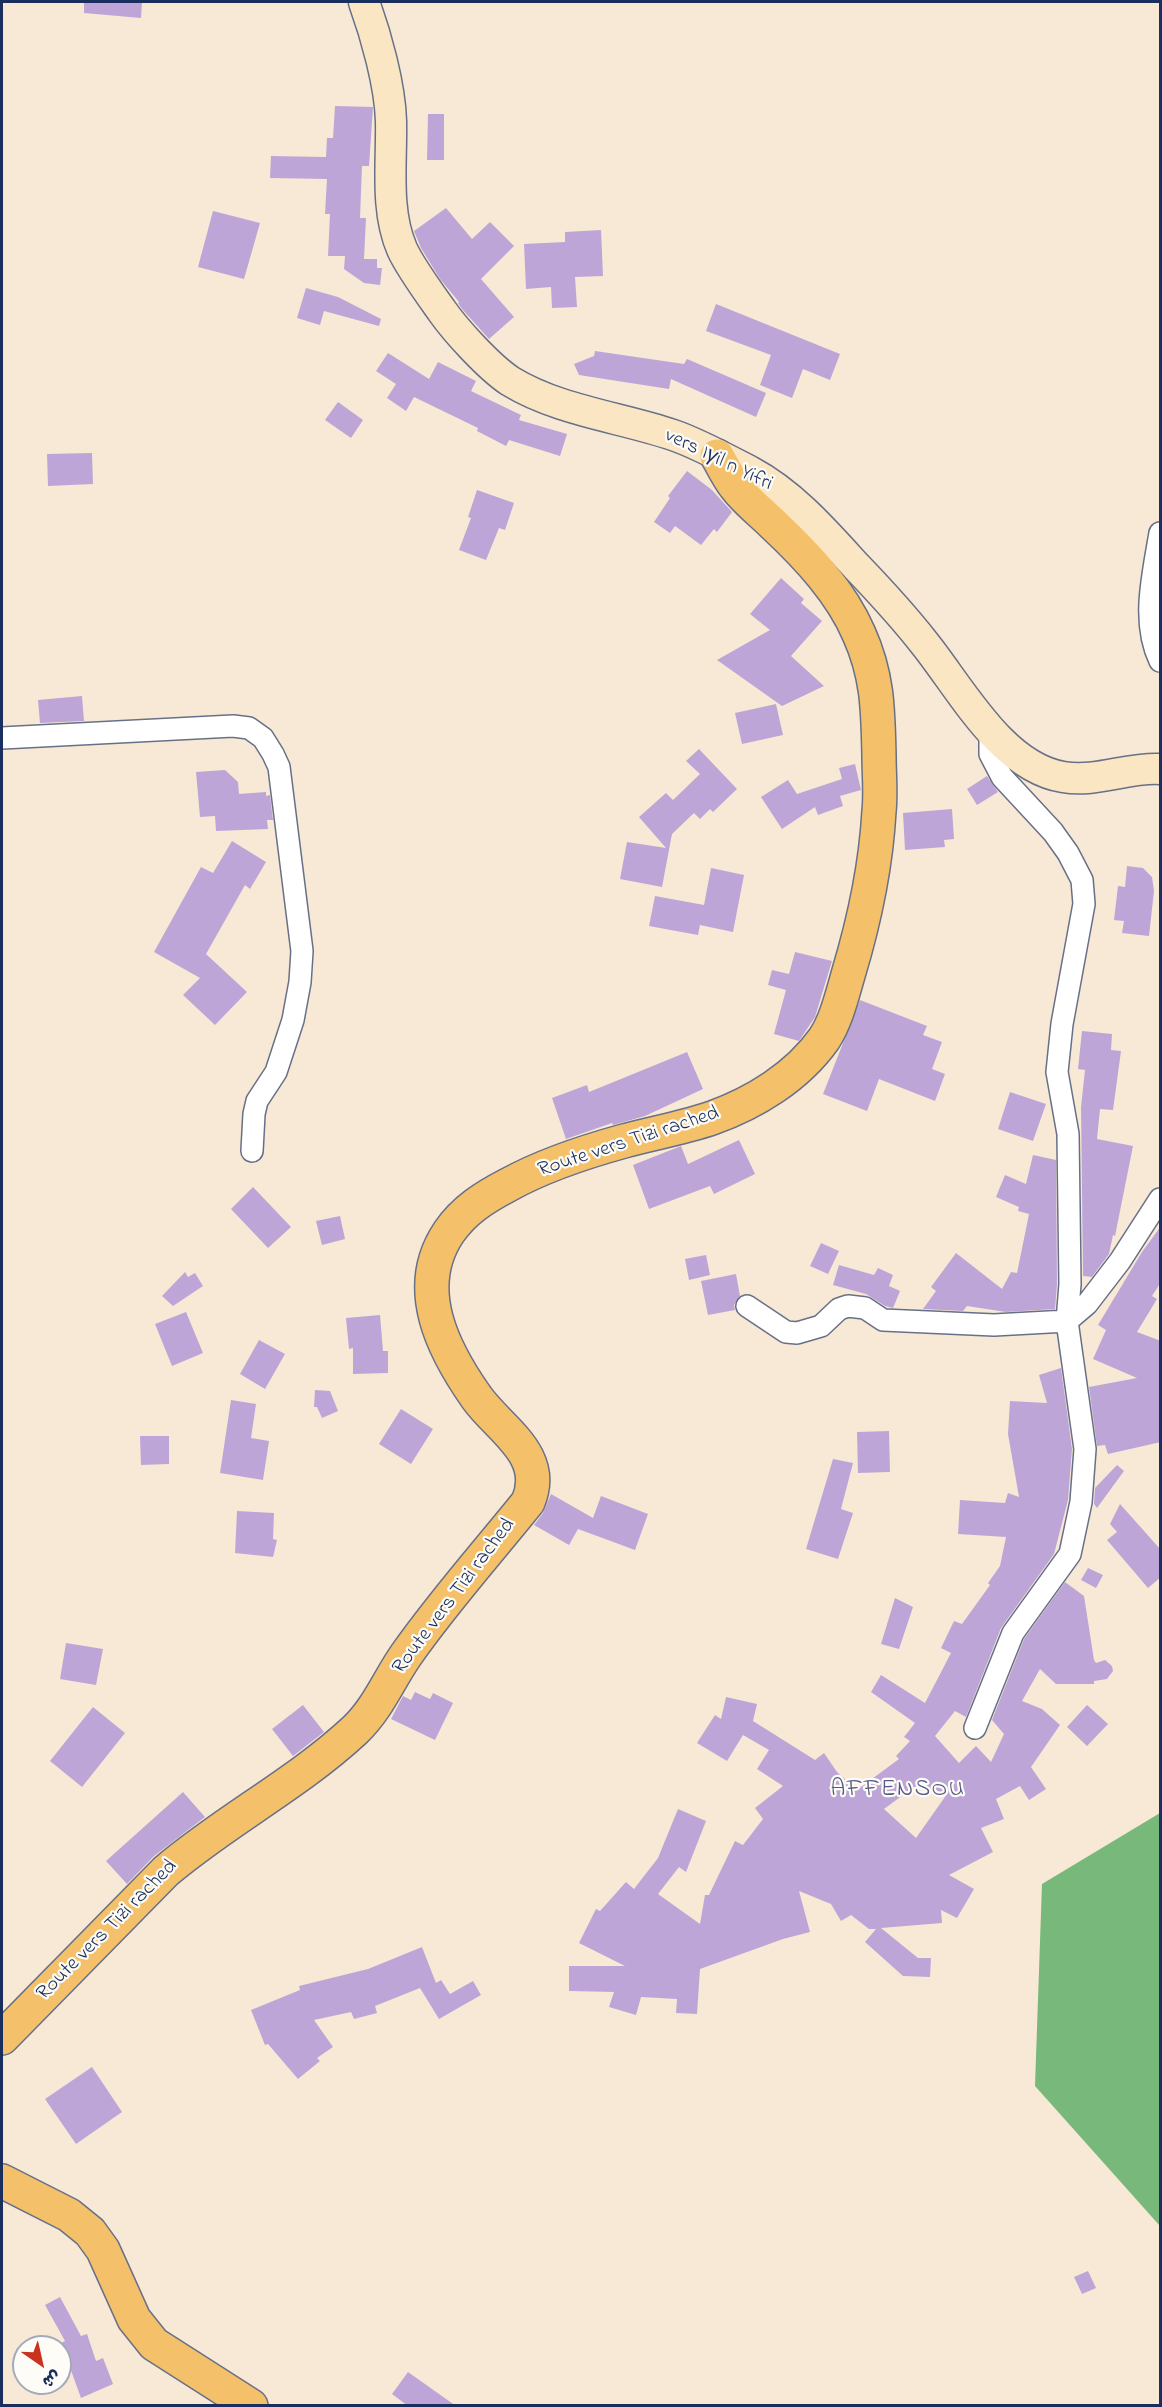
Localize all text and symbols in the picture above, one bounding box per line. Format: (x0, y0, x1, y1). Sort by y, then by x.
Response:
street label: vers Iγil n Yifri (660, 424, 776, 498)
street label: Route vers Tizi rached (535, 1102, 723, 1184)
street label: Route vers Tizi rached (388, 1514, 522, 1680)
district label: AFFENSOU (831, 1777, 965, 1805)
street label: Route vers Tizi rached (32, 1855, 184, 2007)
north arrow (12, 2335, 72, 2395)
text: ش (37, 2363, 65, 2393)

